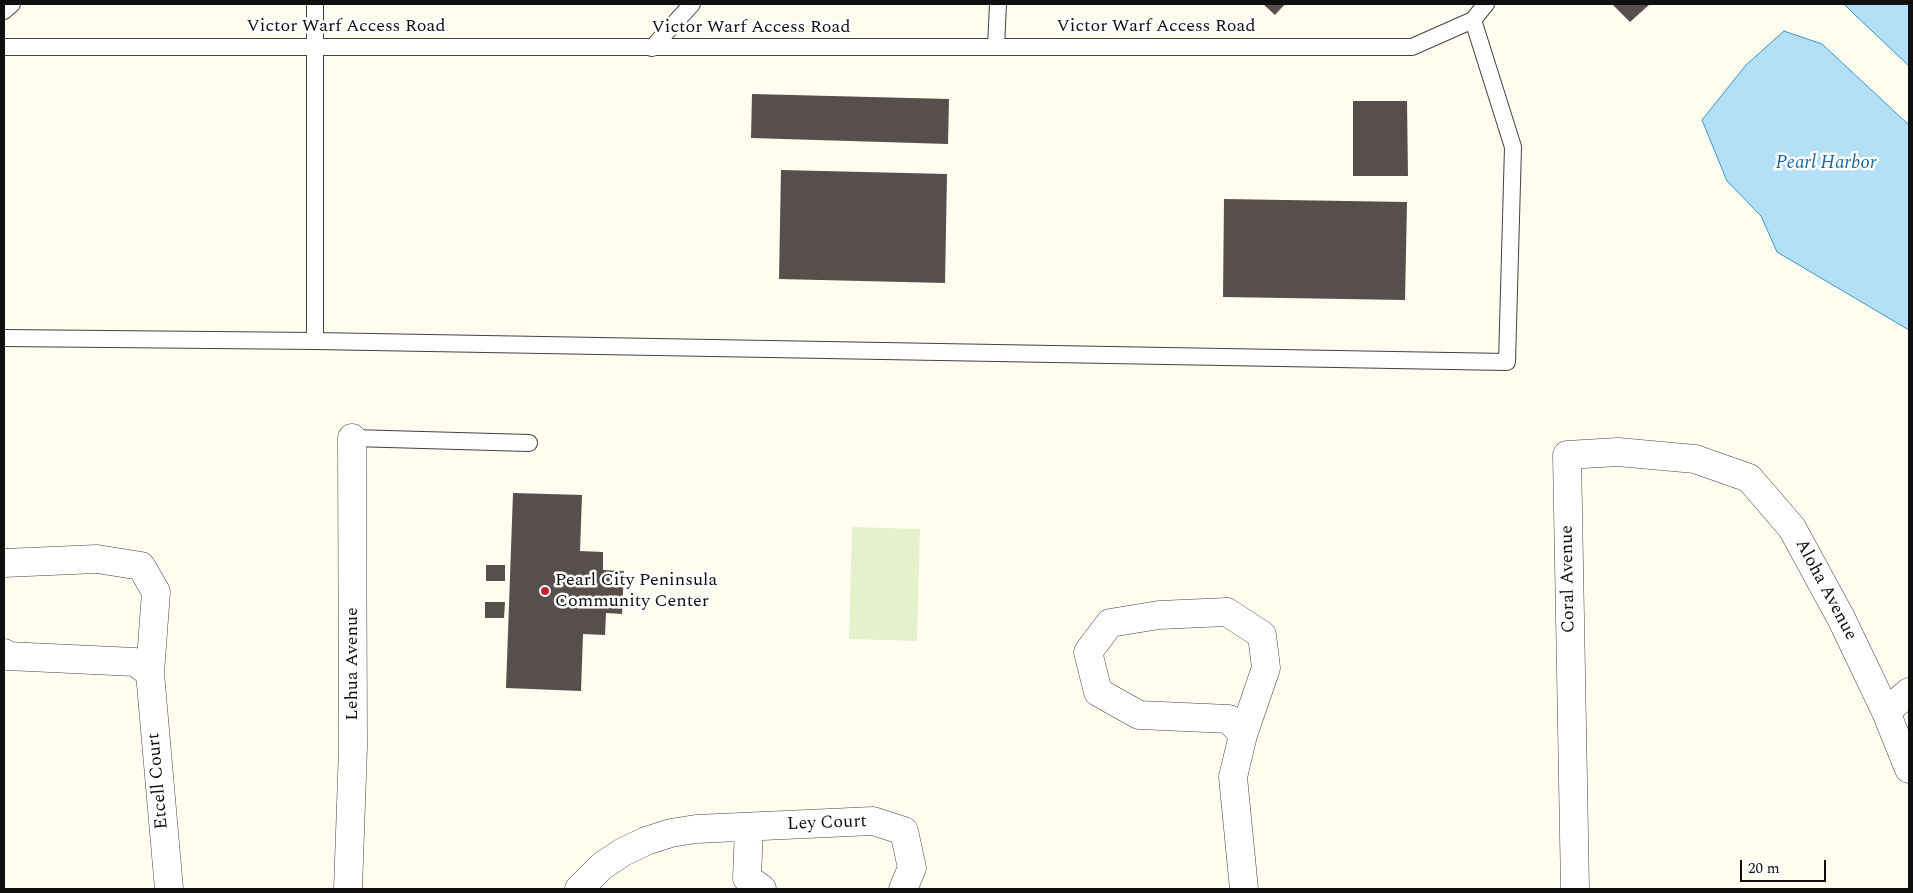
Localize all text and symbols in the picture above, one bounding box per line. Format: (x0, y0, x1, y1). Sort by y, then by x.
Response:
street label: Victor Warf Access Road (247, 16, 445, 38)
street label: Victor Warf Access Road (1057, 16, 1255, 38)
street label: Victor Warf Access Road (652, 17, 850, 39)
water label: Pearl Harbor (1776, 153, 1876, 175)
street label: Coral Avenue (1557, 525, 1581, 633)
street label: Aloha Avenue (1789, 536, 1861, 644)
place label: Pearl City Peninsula Community Center (555, 570, 717, 612)
marker: Pearl City Peninsula Community Center (539, 585, 551, 597)
street label: Lehua Avenue (342, 607, 364, 721)
street label: Etcell Court (144, 732, 174, 830)
street label: Ley Court (787, 812, 867, 836)
scale bar (1743, 850, 1829, 882)
text: 20 m (1748, 857, 1780, 880)

